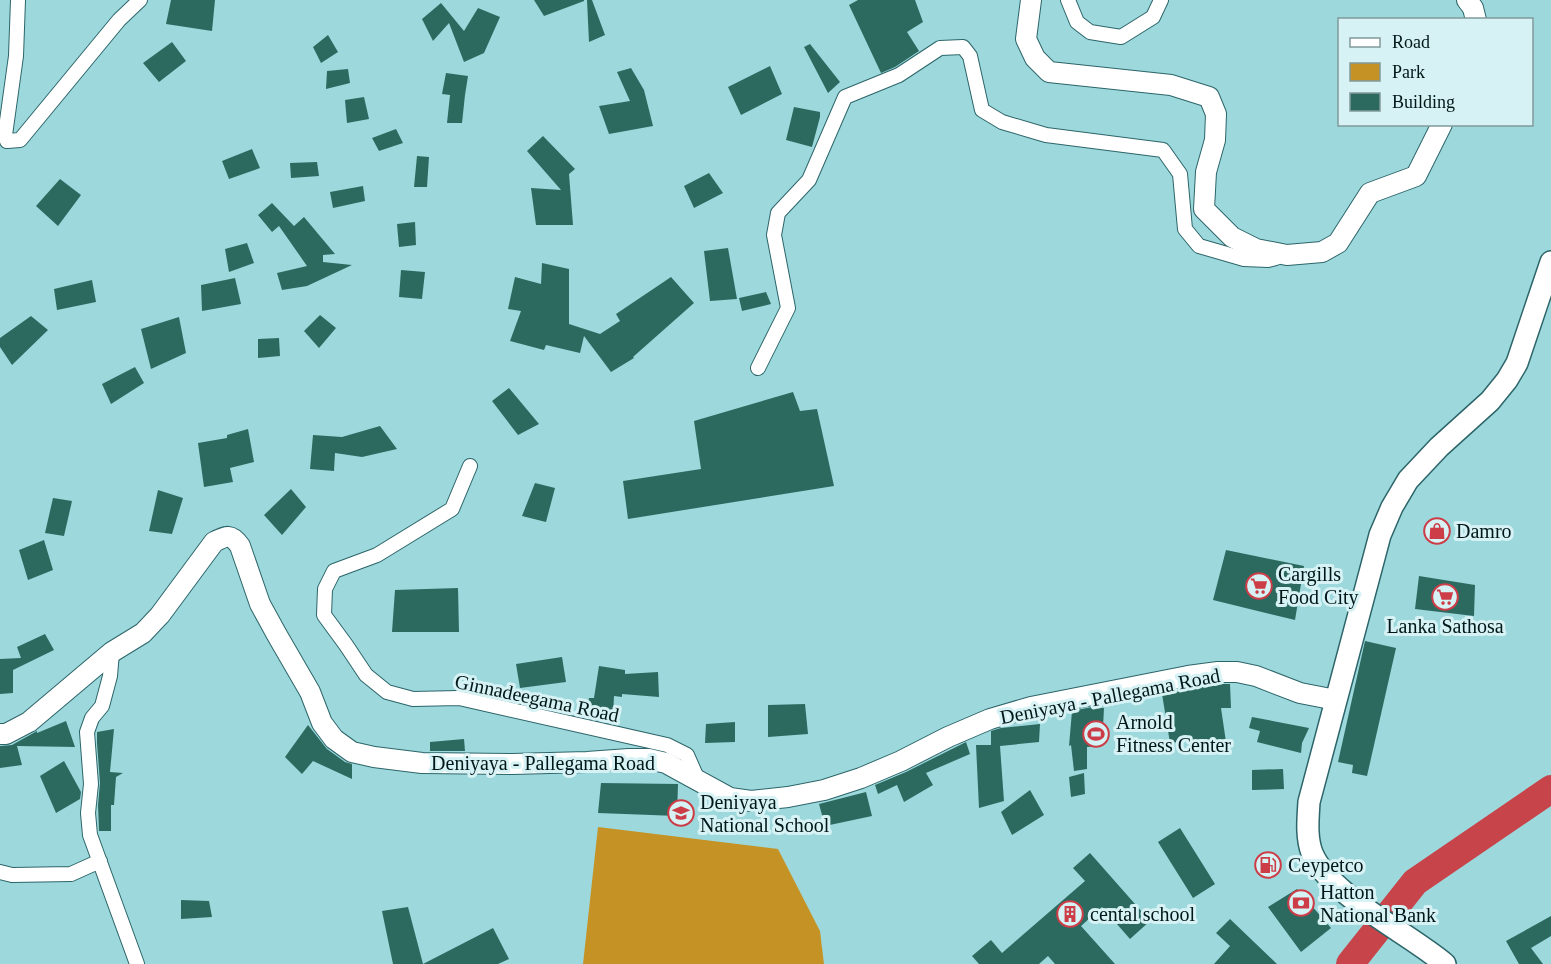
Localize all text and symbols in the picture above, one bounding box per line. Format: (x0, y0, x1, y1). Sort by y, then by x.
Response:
legend (1338, 18, 1533, 126)
text: Road (1392, 32, 1430, 52)
text: Park (1392, 62, 1425, 82)
text: Building (1392, 92, 1455, 112)
shop icon: Damro (1422, 516, 1452, 546)
place label: Damro (1456, 520, 1512, 542)
place label: Cargills Food City (1278, 563, 1359, 609)
supermarket icon: Cargills Food City (1244, 571, 1274, 601)
supermarket icon: Lanka Sathosa (1430, 582, 1460, 612)
place label: Lanka Sathosa (1386, 615, 1504, 637)
street label: Deniyaya - Pallegama Road (998, 664, 1222, 729)
street label: Ginnadeegama Road (453, 670, 621, 727)
place label: Arnold Fitness Center (1116, 711, 1231, 756)
sports icon: Arnold Fitness Center (1081, 719, 1111, 749)
street label: Deniyaya - Pallegama Road (431, 752, 655, 775)
place label: Deniyaya National School (700, 791, 830, 836)
school or university icon: Deniyaya National School (666, 798, 696, 828)
fuel station icon: Ceypetco (1253, 850, 1283, 880)
place label: Ceypetco (1288, 854, 1364, 877)
place label: Hatton National Bank (1320, 881, 1436, 926)
bank icon: Hatton National Bank (1286, 888, 1316, 918)
building icon: cental school (1055, 899, 1085, 929)
place label: cental school (1090, 903, 1195, 925)

